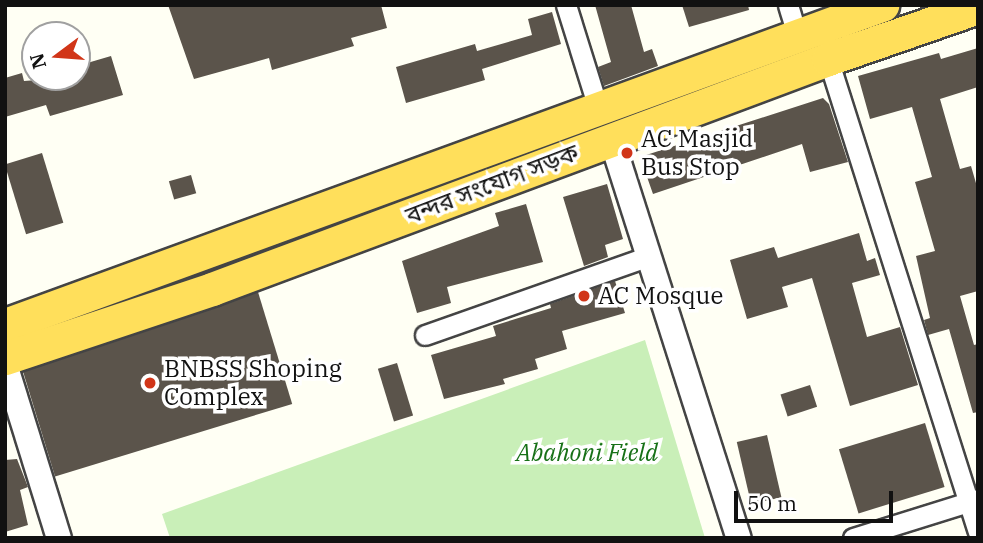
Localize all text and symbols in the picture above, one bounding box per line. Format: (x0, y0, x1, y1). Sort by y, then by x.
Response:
north arrow (21, 21, 91, 91)
text: N (24, 51, 51, 72)
place label: AC Masjid Bus Stop (641, 125, 753, 181)
street label: বন্দর সংযোগ সড়ক (402, 138, 582, 230)
marker: AC Masjid Bus Stop (619, 145, 635, 161)
place label: AC Mosque (598, 282, 723, 310)
marker: AC Mosque (576, 288, 592, 304)
place label: BNBSS Shoping Complex (164, 355, 342, 411)
marker: BNBSS Shoping Complex (142, 375, 158, 391)
park label: Abahoni Field (516, 439, 658, 467)
scale bar (738, 476, 897, 520)
text: 50 m (747, 489, 797, 517)

